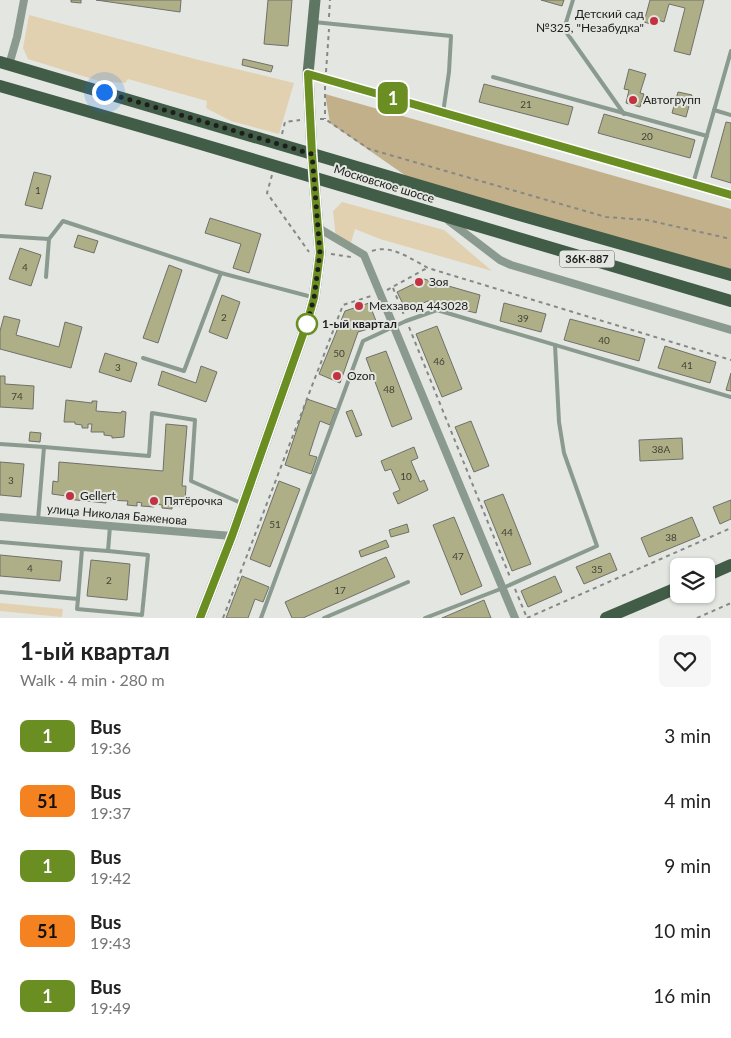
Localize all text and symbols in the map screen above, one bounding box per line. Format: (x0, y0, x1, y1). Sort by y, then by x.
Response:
place label: Детский сад №325, "Незабудка" (536, 6, 645, 35)
marker: Детский сад №325, "Незабудка" (648, 15, 660, 27)
your location (92, 80, 117, 105)
line badge: 1 (377, 82, 409, 114)
text: 1 (388, 87, 398, 109)
place label: Автогрупп (643, 92, 701, 107)
marker: Автогрупп (627, 94, 639, 106)
house number: 21 (520, 98, 532, 110)
house number: 20 (641, 130, 653, 142)
street label: Московское шоссе (332, 161, 436, 206)
house number: 1 (35, 184, 41, 196)
road number: 36К-887 (560, 250, 614, 268)
house number: 4 (22, 261, 28, 273)
place label: Зоя (429, 274, 449, 289)
marker: Зоя (413, 276, 425, 288)
place label: Мехзавод 443028 (369, 298, 468, 313)
marker: Мехзавод 443028 (353, 300, 365, 312)
house number: 2 (221, 311, 227, 323)
house number: 39 (517, 312, 529, 324)
marker: 1-ый квартал (296, 313, 318, 335)
place label: 1-ый квартал (322, 316, 397, 331)
house number: 40 (598, 334, 610, 346)
house number: 50 (333, 347, 345, 359)
house number: 46 (433, 355, 445, 367)
house number: 41 (681, 359, 693, 371)
house number: 3 (115, 361, 121, 373)
place label: Ozon (347, 368, 375, 383)
marker: Ozon (331, 370, 343, 382)
house number: 48 (383, 383, 395, 395)
house number: 74 (11, 390, 23, 402)
house number: 38А (652, 443, 670, 455)
house number: 10 (400, 470, 412, 482)
house number: 3 (8, 474, 14, 486)
place label: Gellert (80, 488, 116, 503)
marker: Gellert (64, 490, 76, 502)
place label: Пятёрочка (164, 493, 223, 508)
marker: Пятёрочка (148, 495, 160, 507)
street label: улица Николая Баженова (46, 501, 188, 528)
house number: 51 (269, 518, 281, 530)
house number: 44 (501, 526, 513, 538)
house number: 38 (665, 531, 677, 543)
house number: 47 (452, 550, 464, 562)
map controls (670, 558, 715, 603)
button: layers (670, 558, 715, 603)
house number: 4 (27, 562, 33, 574)
house number: 35 (591, 563, 603, 575)
house number: 2 (106, 574, 112, 586)
house number: 17 (334, 584, 346, 596)
button: heart (659, 635, 711, 687)
text: 1-ый квартал (20, 636, 170, 665)
text: Walk · 4 min · 280 m (20, 670, 165, 689)
text: Bus (90, 715, 121, 738)
text: 3 min (664, 724, 711, 747)
text: 1 (42, 725, 53, 747)
text: 19:36 (90, 738, 131, 757)
text: Bus (90, 780, 121, 803)
text: 4 min (664, 789, 711, 812)
text: 51 (37, 790, 58, 812)
text: 19:37 (90, 803, 131, 822)
text: Bus (90, 845, 121, 868)
text: 9 min (664, 854, 711, 877)
text: 1 (42, 855, 53, 877)
text: 19:42 (90, 868, 131, 887)
text: Bus (90, 910, 121, 933)
text: 10 min (653, 919, 711, 942)
text: 51 (37, 920, 58, 942)
text: 19:43 (90, 933, 131, 952)
text: Bus (90, 975, 121, 998)
text: 16 min (653, 984, 711, 1007)
text: 1 (42, 985, 53, 1007)
text: 19:49 (90, 998, 131, 1017)

